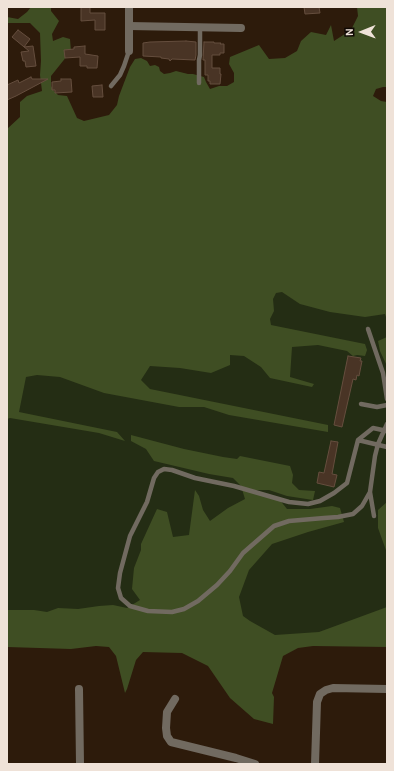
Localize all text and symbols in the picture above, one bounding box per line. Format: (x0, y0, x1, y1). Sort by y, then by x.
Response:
north arrow (342, 12, 382, 52)
text: N (343, 28, 356, 36)

